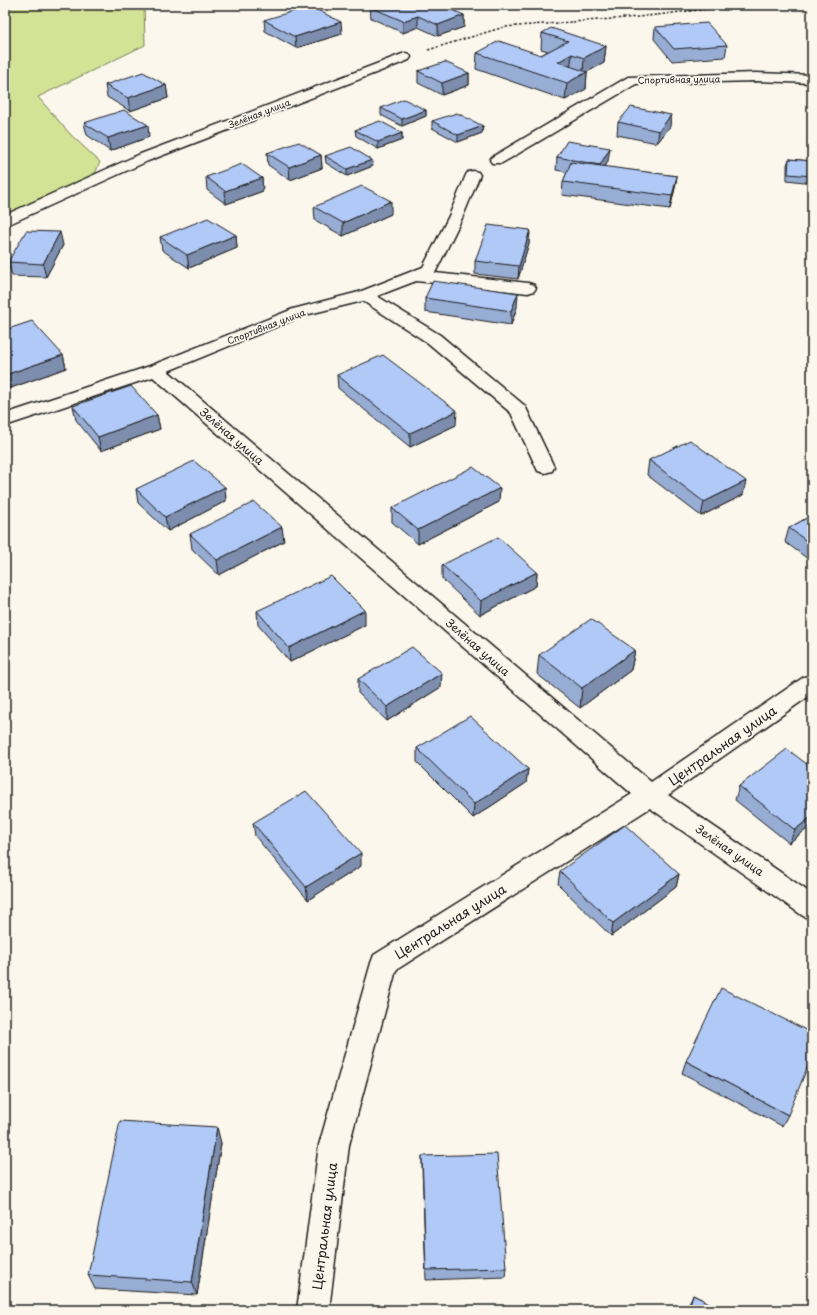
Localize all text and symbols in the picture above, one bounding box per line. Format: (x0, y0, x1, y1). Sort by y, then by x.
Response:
street label: Спортивная улица (638, 71, 721, 87)
street label: Зелёная улица (226, 95, 292, 131)
street label: Спортивная улица (225, 305, 307, 347)
street label: Зелёная улица (196, 403, 268, 469)
street label: Зелёная улица (442, 614, 514, 680)
street label: Центральная улица (664, 700, 781, 790)
street label: Зелёная улица (692, 820, 768, 880)
street label: Центральная улица (391, 879, 510, 963)
street label: Центральная улица (307, 1160, 341, 1291)

